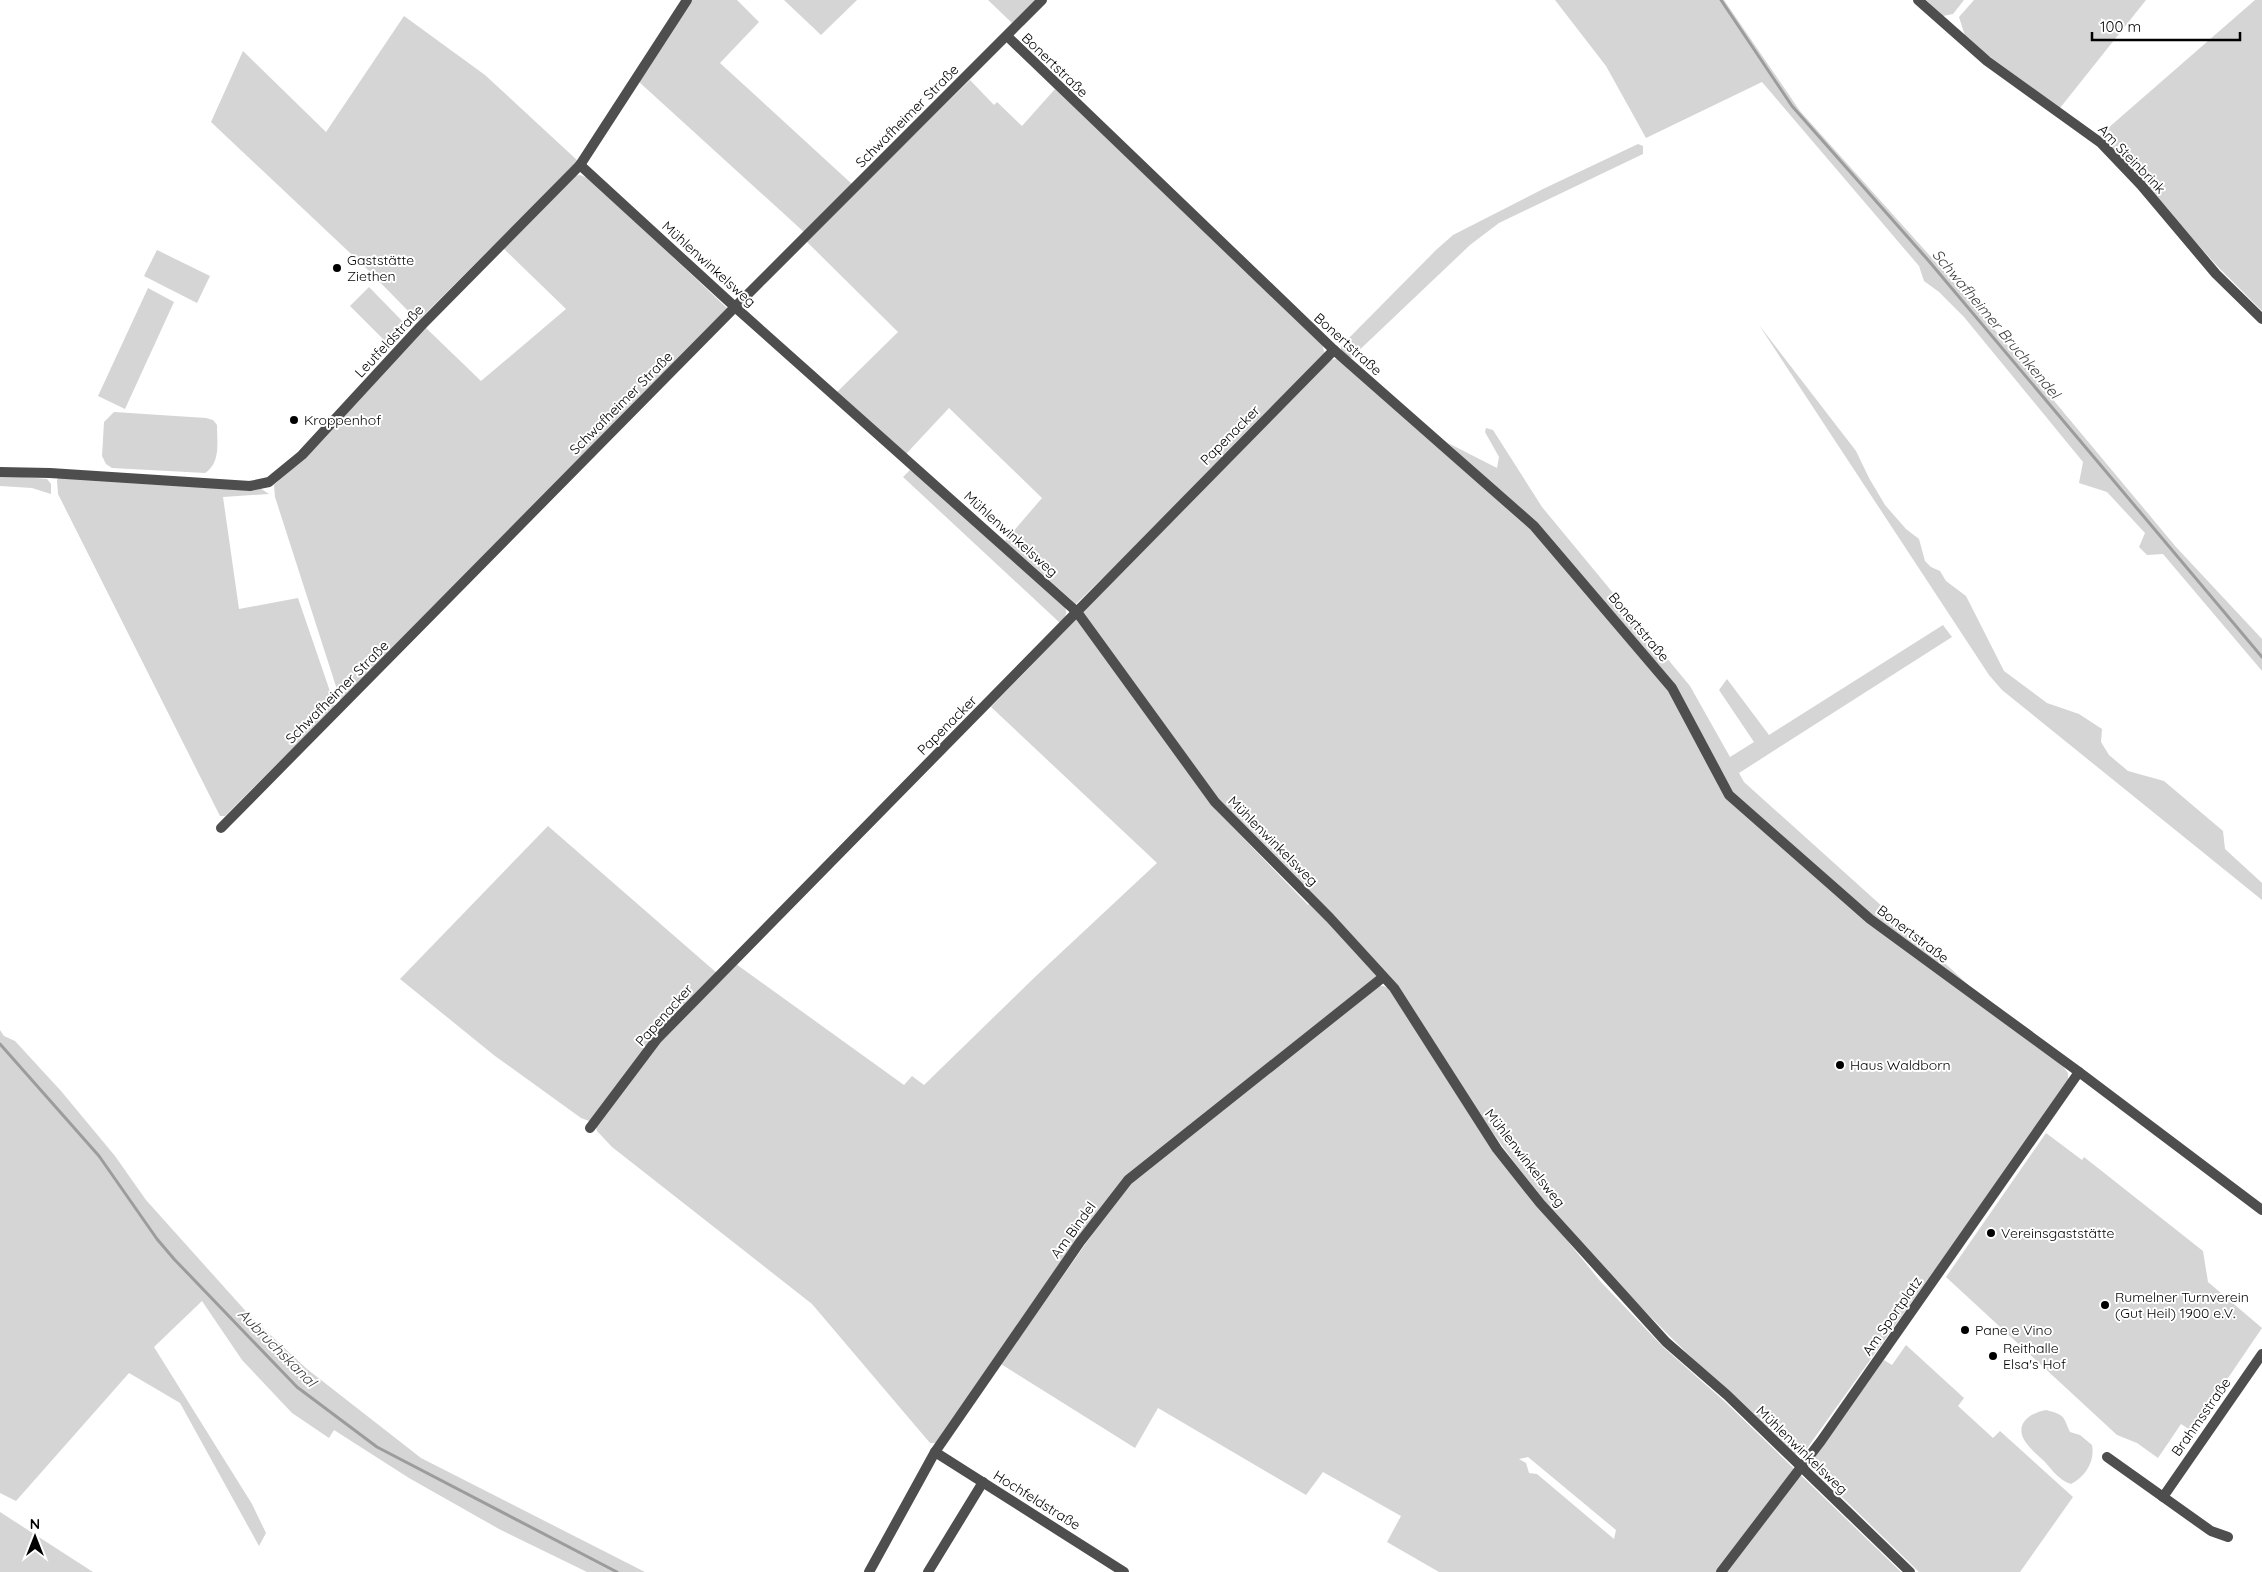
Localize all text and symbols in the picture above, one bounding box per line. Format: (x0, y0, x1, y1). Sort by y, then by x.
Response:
scale bar (2092, 10, 2240, 42)
text: 100 m (2100, 17, 2141, 36)
street label: Bonertstraße (1018, 29, 1092, 101)
street label: Schwafheimer Straße (852, 61, 962, 171)
street label: Am Steinbrink (2094, 121, 2170, 197)
street label: Mühlenwinkelsweg (658, 217, 760, 311)
water label: Schwafheimer Bruchkendel (1928, 245, 2065, 403)
place label: Gaststätte Ziethen (347, 251, 414, 285)
marker: Gaststätte Ziethen (331, 262, 343, 274)
street label: Leutfeldstraße (351, 301, 427, 381)
street label: Bonertstraße (1310, 309, 1386, 379)
street label: Schwafheimer Straße (566, 348, 676, 458)
street label: Papenacker (1196, 401, 1264, 469)
place label: Kroppenhof (304, 411, 381, 429)
marker: Kroppenhof (288, 414, 300, 426)
street label: Mühlenwinkelsweg (960, 487, 1062, 581)
street label: Bonertstraße (1605, 589, 1673, 666)
street label: Schwafheimer Straße (282, 637, 392, 747)
street label: Papenacker (913, 691, 981, 759)
street label: Mühlenwinkelsweg (1224, 792, 1322, 890)
street label: Bonertstraße (1873, 901, 1953, 967)
street label: Papenacker (631, 980, 697, 1050)
place label: Haus Waldborn (1850, 1056, 1951, 1074)
marker: Haus Waldborn (1834, 1059, 1846, 1071)
street label: Mühlenwinkelsweg (1481, 1105, 1569, 1211)
street label: Am Bindel (1046, 1198, 1100, 1262)
place label: Vereinsgaststätte (2001, 1224, 2115, 1242)
marker: Vereinsgaststätte (1985, 1227, 1997, 1239)
street label: Am Sportplatz (1858, 1273, 1926, 1359)
place label: Rumelner Turnverein (Gut Heil) 1900 e.V. (2115, 1288, 2249, 1322)
marker: Rumelner Turnverein (Gut Heil) 1900 e.V. (2099, 1299, 2111, 1311)
water label: Aubruchskanal (234, 1304, 322, 1392)
place label: Pane e Vino (1975, 1321, 2052, 1339)
marker: Pane e Vino (1959, 1324, 1971, 1336)
place label: Reithalle Elsa's Hof (2003, 1339, 2066, 1373)
marker: Reithalle Elsa's Hof (1987, 1350, 1999, 1362)
street label: Brahmsstraße (2167, 1374, 2235, 1460)
street label: Mühlenwinkelsweg (1753, 1402, 1851, 1498)
street label: Hochfeldstraße (990, 1466, 1084, 1534)
north arrow (10, 1512, 60, 1562)
text: N (30, 1515, 40, 1533)

